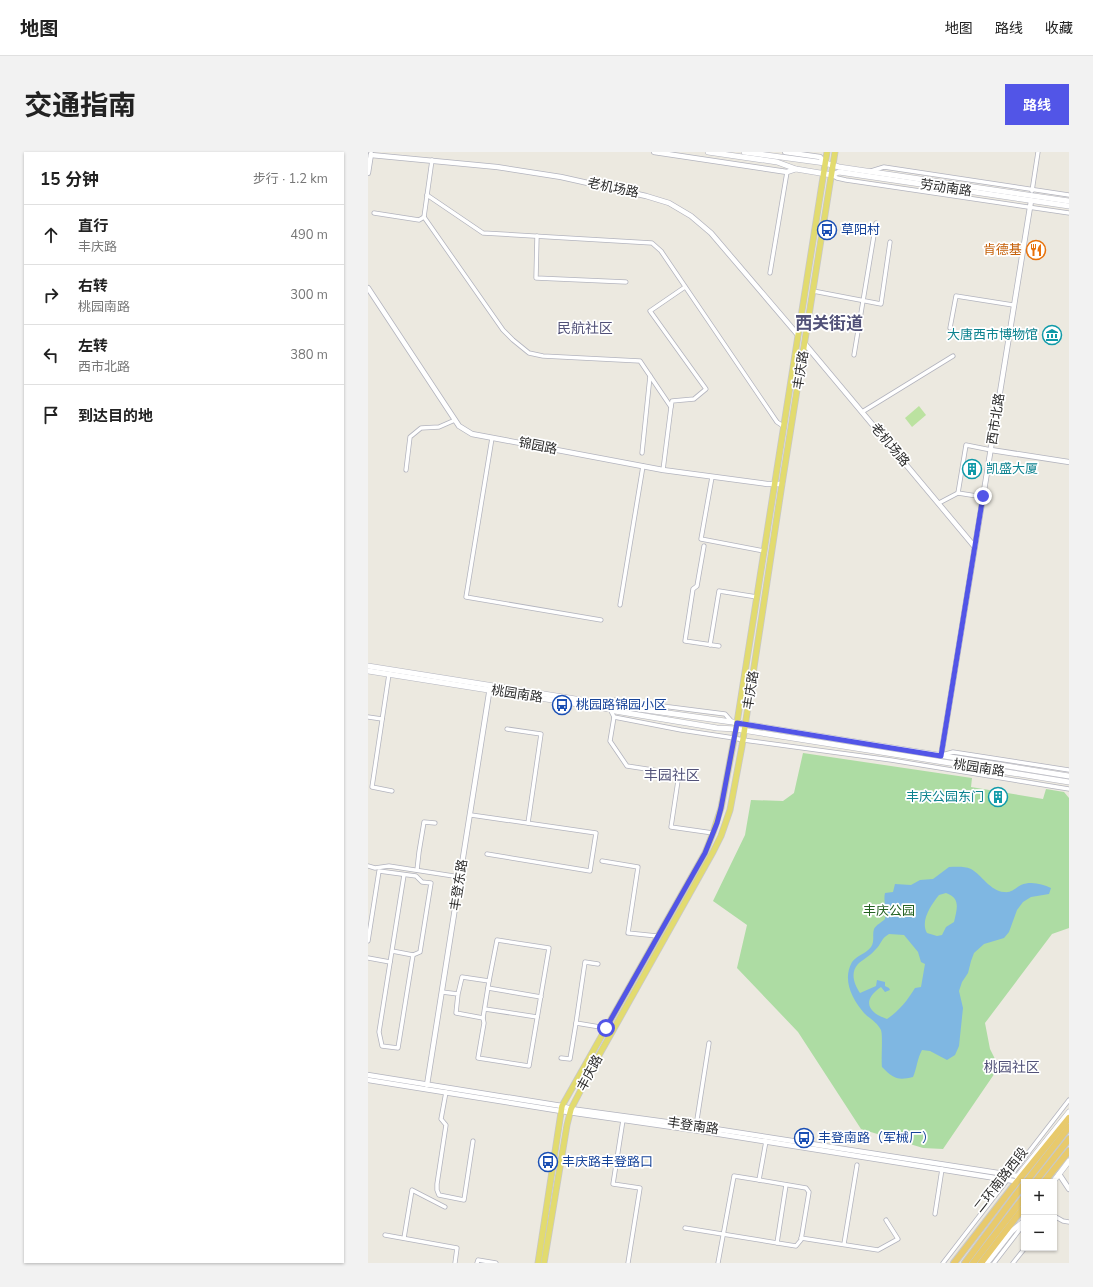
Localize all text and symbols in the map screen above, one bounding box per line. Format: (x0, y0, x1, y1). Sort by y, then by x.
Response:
text: 地图 (20, 16, 58, 42)
text: 地图 (945, 19, 973, 38)
text: 路线 (995, 19, 1023, 38)
text: 收藏 (1045, 19, 1073, 38)
button: 路线 (1005, 84, 1069, 125)
text: 交通指南 (24, 87, 136, 125)
text: 15 分钟 (40, 168, 99, 191)
text: 步行 · 1.2 km (253, 170, 328, 188)
street label: 老机场路 (586, 174, 640, 202)
street label: 劳动南路 (919, 175, 973, 201)
text: 直行 (78, 216, 108, 236)
bus stop icon: 草阳村 (816, 219, 838, 241)
place label: 草阳村 (841, 221, 880, 239)
icon: ahead (40, 224, 62, 246)
text: 490 m (290, 226, 328, 244)
text: 丰庆路 (78, 238, 117, 256)
restaurant icon: 肯德基 (1025, 239, 1047, 261)
place label: 肯德基 (983, 241, 1022, 259)
text: 右转 (78, 276, 108, 296)
icon: right (40, 284, 62, 306)
text: 300 m (290, 286, 328, 304)
text: 桃园南路 (78, 298, 130, 316)
district label: 西关街道 (795, 312, 863, 335)
district label: 民航社区 (557, 319, 613, 338)
museum icon: 大唐西市博物馆 (1041, 324, 1063, 346)
place label: 大唐西市博物馆 (947, 326, 1038, 344)
text: 左转 (78, 336, 108, 356)
icon: left (40, 344, 62, 366)
text: 380 m (290, 346, 328, 364)
street label: 丰庆路 (789, 349, 813, 391)
text: 西市北路 (78, 358, 130, 376)
street label: 西市北路 (983, 392, 1009, 446)
icon: arrive (40, 404, 62, 426)
text: 到达目的地 (78, 406, 153, 426)
street label: 老机场路 (866, 419, 914, 471)
street label: 锦园路 (517, 433, 559, 459)
building icon: 凯盛大厦 (961, 458, 983, 480)
place label: 凯盛大厦 (986, 460, 1038, 478)
route end (974, 487, 992, 505)
street label: 丰庆路 (739, 669, 763, 711)
street label: 桃园南路 (490, 681, 544, 707)
bus stop icon: 桃园路锦园小区 (551, 694, 573, 716)
place label: 桃园路锦园小区 (576, 696, 667, 714)
street label: 桃园南路 (952, 755, 1006, 781)
district label: 丰园社区 (644, 766, 700, 785)
building icon: 丰庆公园东门 (987, 786, 1009, 808)
place label: 丰庆公园东门 (906, 788, 984, 806)
street label: 丰登东路 (446, 858, 472, 912)
park label: 丰庆公园 (863, 902, 915, 920)
route start (597, 1019, 615, 1037)
street label: 丰庆路 (573, 1052, 607, 1094)
district label: 桃园社区 (984, 1058, 1040, 1077)
street label: 丰登南路 (666, 1113, 720, 1139)
bus stop icon: 丰登南路（军械厂） (793, 1127, 815, 1149)
place label: 丰登南路（军械厂） (818, 1129, 935, 1147)
street label: 二环南路西段 (970, 1144, 1032, 1216)
bus stop icon: 丰庆路丰登路口 (537, 1151, 559, 1173)
place label: 丰庆路丰登路口 (562, 1153, 653, 1171)
map controls (1021, 1179, 1057, 1251)
button: + (1021, 1179, 1057, 1215)
button: − (1021, 1215, 1057, 1251)

